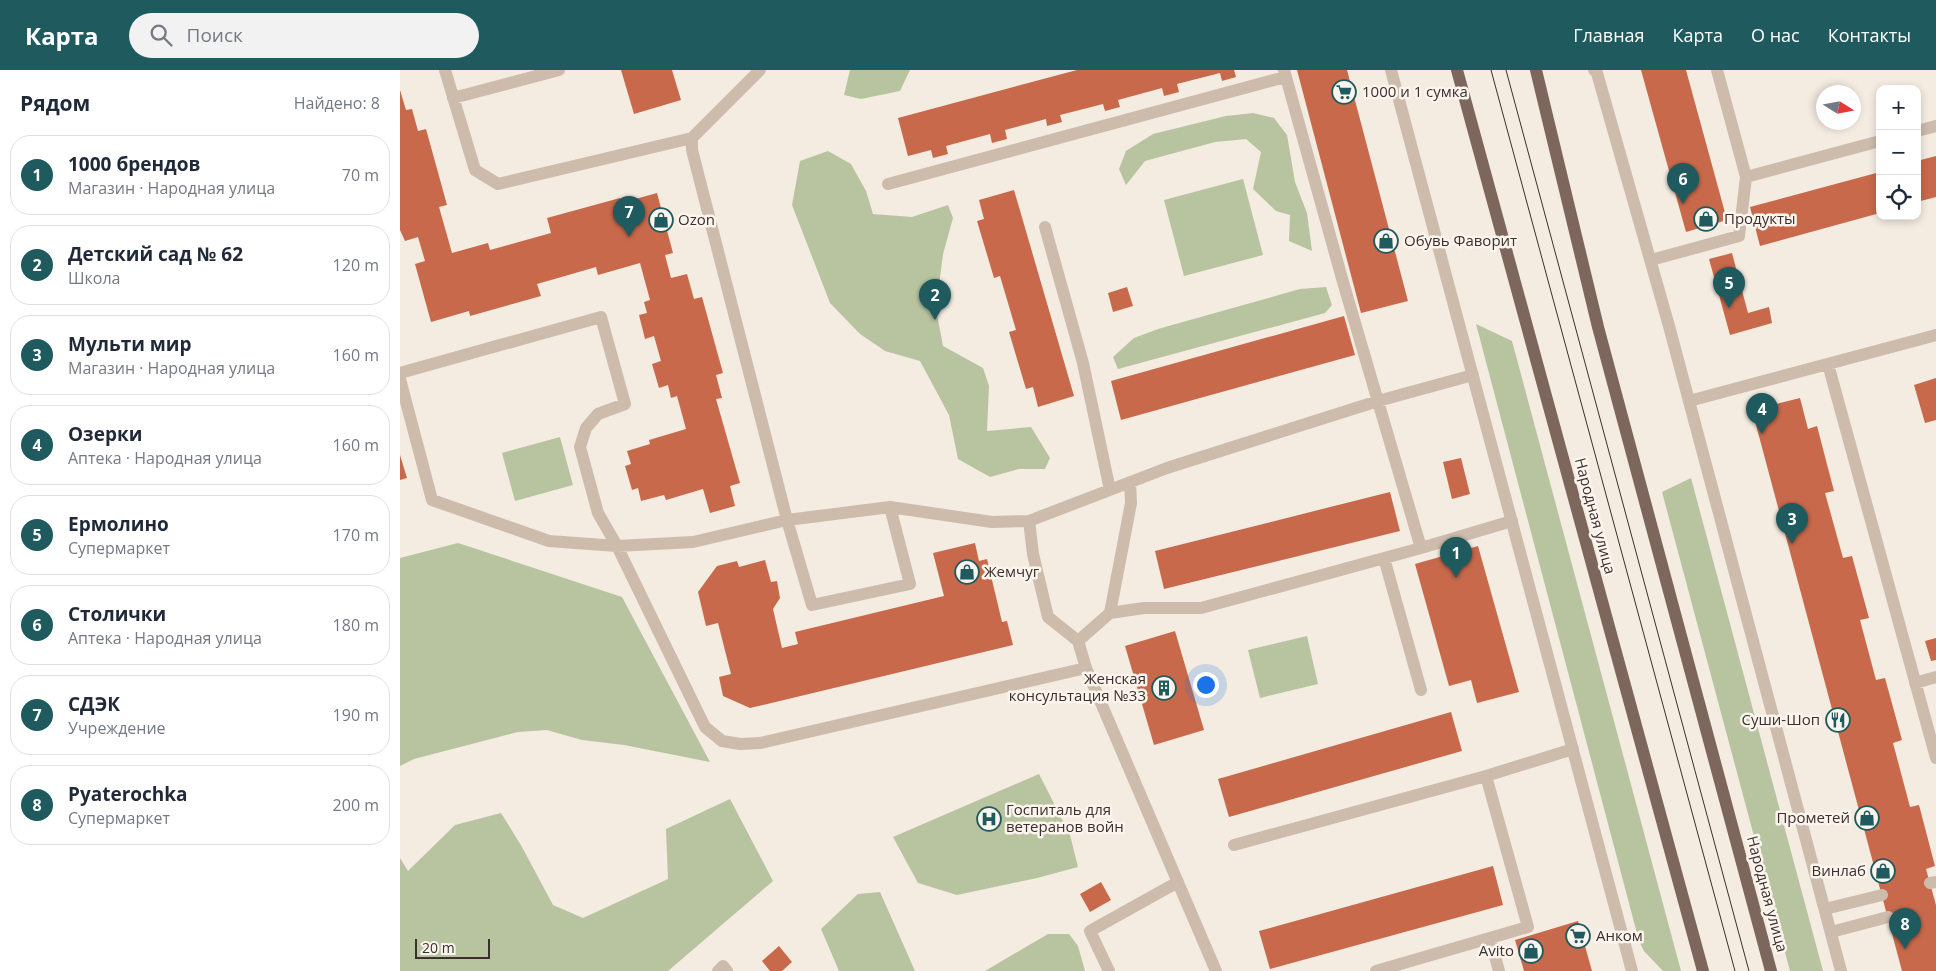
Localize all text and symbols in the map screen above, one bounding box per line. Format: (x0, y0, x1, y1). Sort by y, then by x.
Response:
search box (129, 13, 479, 58)
text: Карта (25, 19, 99, 52)
icon: search (147, 21, 175, 49)
text: Поиск (187, 22, 243, 48)
text: Главная (1573, 23, 1645, 47)
text: Карта (1673, 23, 1723, 47)
text: О нас (1751, 23, 1800, 47)
text: Контакты (1828, 23, 1911, 47)
supermarket icon: 1000 и 1 сумка (1331, 79, 1357, 105)
place label: 1000 и 1 сумка (1362, 81, 1468, 101)
north arrow (1816, 85, 1861, 130)
map controls (1876, 85, 1921, 220)
button: + (1876, 85, 1921, 130)
text: Рядом (20, 89, 90, 117)
text: Найдено: 8 (294, 92, 380, 114)
button: − (1876, 130, 1921, 175)
text: 1000 брендов (68, 151, 200, 177)
pin: 6 (1667, 163, 1699, 204)
text: 1 (32, 164, 42, 186)
text: 70 m (342, 164, 379, 186)
button: locate (1876, 175, 1921, 220)
text: Магазин · Народная улица (68, 177, 275, 199)
pin: 7 (613, 196, 645, 237)
shop icon: Продукты (1693, 206, 1719, 232)
shop icon: Ozon (648, 207, 674, 233)
place label: Продукты (1724, 208, 1796, 228)
place label: Ozon (678, 209, 715, 229)
shop icon: Обувь Фаворит (1373, 228, 1399, 254)
place label: Обувь Фаворит (1404, 230, 1517, 250)
text: Детский сад № 62 (68, 241, 243, 267)
text: 2 (32, 254, 42, 276)
text: 120 m (333, 254, 379, 276)
text: Школа (68, 267, 120, 289)
pin: 5 (1713, 267, 1745, 308)
pin: 2 (919, 279, 951, 320)
text: Мульти мир (68, 331, 192, 357)
text: 3 (32, 344, 42, 366)
text: 160 m (333, 344, 379, 366)
text: Магазин · Народная улица (68, 357, 275, 379)
pin: 4 (1746, 393, 1778, 434)
text: Озерки (68, 421, 142, 447)
text: 4 (32, 434, 42, 456)
text: 160 m (333, 434, 379, 456)
text: Аптека · Народная улица (68, 447, 262, 469)
street label: Народная улица (1571, 455, 1621, 576)
pin: 3 (1776, 503, 1808, 544)
text: Ермолино (68, 511, 169, 537)
text: 5 (32, 524, 42, 546)
text: 170 m (333, 524, 379, 546)
text: Супермаркет (68, 537, 170, 559)
pin: 1 (1440, 537, 1472, 578)
shop icon: Жемчуг (954, 559, 980, 585)
place label: Жемчуг (984, 561, 1040, 581)
text: Столички (68, 601, 166, 627)
text: 6 (32, 614, 42, 636)
text: 180 m (333, 614, 379, 636)
text: Аптека · Народная улица (68, 627, 262, 649)
place label: Женская консультация №33 (1009, 668, 1146, 705)
your location (1193, 672, 1219, 698)
building icon: Женская консультация №33 (1151, 675, 1177, 701)
text: СДЭК (68, 691, 120, 717)
text: 7 (32, 704, 42, 726)
text: 190 m (333, 704, 379, 726)
restaurant icon: Суши-Шоп (1825, 707, 1851, 733)
place label: Суши-Шоп (1742, 709, 1820, 729)
text: Учреждение (68, 717, 166, 739)
text: Pyaterochka (68, 781, 188, 807)
text: 8 (32, 794, 42, 816)
text: 200 m (333, 794, 379, 816)
place label: Госпиталь для ветеранов войн (1006, 799, 1124, 836)
shop icon: Прометей (1854, 805, 1880, 831)
hospital icon: Госпиталь для ветеранов войн (976, 806, 1002, 832)
text: Супермаркет (68, 807, 170, 829)
place label: Прометей (1776, 807, 1850, 827)
street label: Народная улица (1743, 833, 1793, 954)
shop icon: Винлаб (1870, 858, 1896, 884)
place label: Винлаб (1811, 860, 1866, 880)
pin: 8 (1889, 908, 1921, 949)
supermarket icon: Анком (1565, 923, 1591, 949)
place label: Анком (1596, 925, 1643, 945)
scale bar (415, 936, 490, 959)
text: 20 m (422, 938, 455, 957)
shop icon: Avito (1518, 938, 1544, 964)
place label: Avito (1479, 940, 1514, 960)

